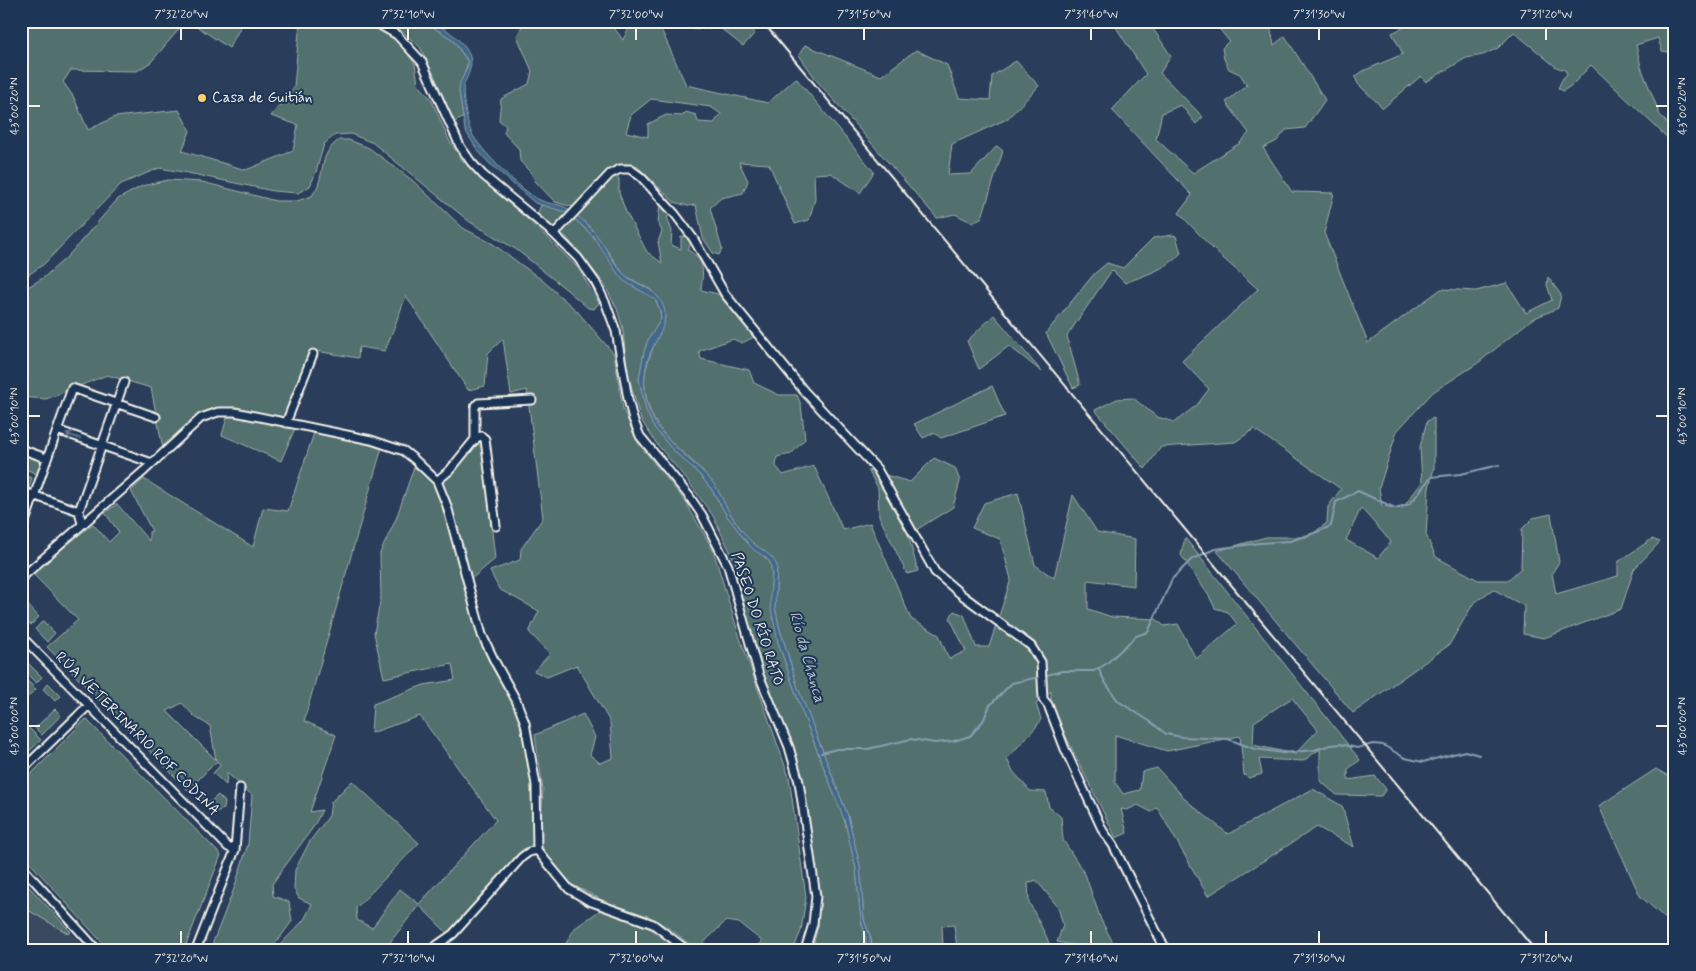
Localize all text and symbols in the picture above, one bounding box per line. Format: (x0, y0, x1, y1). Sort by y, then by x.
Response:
text: 7°32'20"W (154, 7, 208, 23)
text: 7°32'10"W (381, 7, 435, 23)
text: 7°32'00"W (609, 7, 663, 23)
text: 7°31'50"W (837, 7, 891, 23)
text: 7°31'40"W (1064, 7, 1118, 23)
text: 7°31'30"W (1293, 7, 1345, 23)
text: 7°31'20"W (1520, 7, 1572, 23)
text: 43°00'20"N (7, 77, 23, 135)
text: 43°00'20"N (1675, 77, 1691, 135)
place label: Casa de Guitián (212, 88, 312, 108)
marker: Casa de Guitián (196, 92, 208, 104)
text: 43°00'10"N (7, 388, 23, 444)
text: 43°00'10"N (1675, 388, 1691, 444)
one-way arrow (66, 431, 82, 440)
street label: PASEO DO RÍO RATO (726, 549, 789, 688)
water label: Río da Chanca (784, 609, 830, 705)
street label: RÚA VETERINARIO ROF CODINA (51, 648, 223, 820)
text: 43°00'00"N (7, 697, 23, 755)
text: 43°00'00"N (1675, 697, 1691, 755)
text: 7°32'20"W (154, 951, 208, 967)
text: 7°32'10"W (381, 951, 435, 967)
text: 7°32'00"W (609, 951, 663, 967)
text: 7°31'50"W (837, 951, 891, 967)
text: 7°31'40"W (1064, 951, 1118, 967)
text: 7°31'30"W (1293, 951, 1345, 967)
text: 7°31'20"W (1520, 951, 1572, 967)

